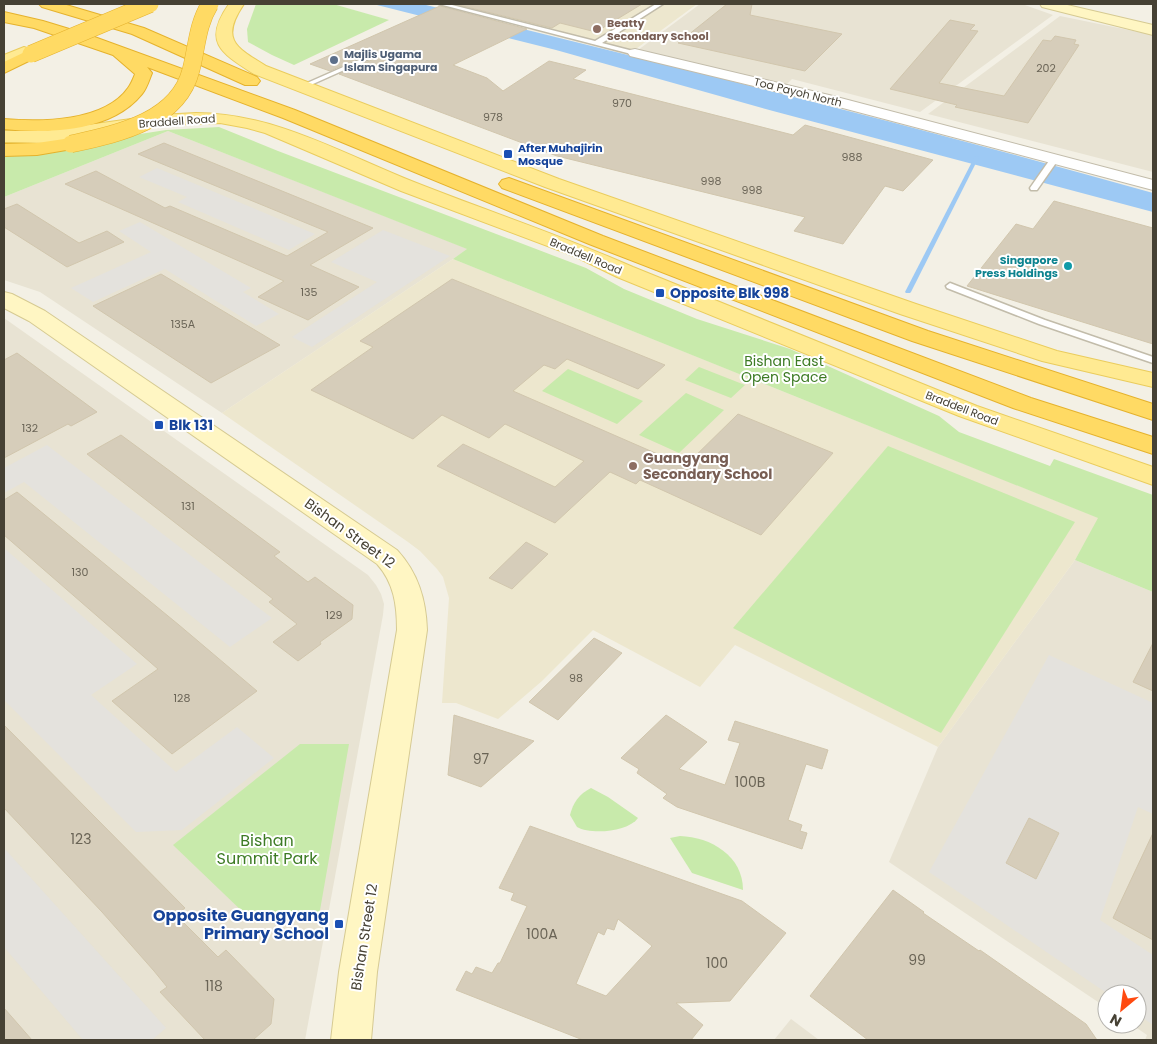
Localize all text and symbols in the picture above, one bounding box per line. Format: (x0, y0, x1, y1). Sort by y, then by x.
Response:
place label: Beatty Secondary School (607, 15, 709, 44)
marker: Beatty Secondary School (591, 23, 603, 35)
place label: Majlis Ugama Islam Singapura (344, 46, 438, 75)
marker: Majlis Ugama Islam Singapura (328, 54, 340, 66)
house number: 202 (1036, 60, 1056, 76)
street label: Toa Payoh North (752, 73, 844, 111)
house number: 970 (612, 95, 632, 111)
house number: 978 (483, 109, 503, 125)
street label: Braddell Road (138, 110, 216, 132)
place label: After Muhajirin Mosque (518, 140, 603, 169)
marker: After Muhajirin Mosque (502, 148, 514, 160)
house number: 988 (842, 149, 862, 165)
house number: 998 (701, 173, 721, 189)
house number: 998 (742, 182, 762, 198)
street label: Braddell Road (547, 234, 625, 278)
place label: Singapore Press Holdings (975, 252, 1058, 281)
marker: Singapore Press Holdings (1062, 260, 1074, 272)
place label: Opposite Blk 998 (670, 283, 789, 303)
house number: 135 (301, 284, 318, 300)
marker: Opposite Blk 998 (654, 287, 666, 299)
house number: 135A (171, 316, 196, 332)
park label: Bishan East Open Space (741, 351, 827, 387)
street label: Braddell Road (923, 387, 1001, 429)
place label: Blk 131 (169, 415, 213, 435)
marker: Blk 131 (153, 419, 165, 431)
house number: 132 (22, 420, 38, 436)
place label: Guangyang Secondary School (643, 448, 772, 484)
marker: Guangyang Secondary School (627, 460, 639, 472)
street label: Bishan Street 12 (301, 493, 399, 573)
house number: 131 (181, 498, 195, 514)
house number: 130 (72, 564, 89, 580)
house number: 129 (326, 607, 342, 623)
house number: 98 (569, 670, 583, 686)
house number: 128 (174, 690, 190, 706)
house number: 97 (473, 749, 490, 769)
house number: 100B (735, 772, 765, 792)
house number: 123 (71, 829, 91, 849)
park label: Bishan Summit Park (217, 829, 318, 870)
street label: Bishan Street 12 (346, 882, 382, 992)
place label: Opposite Guangyang Primary School (153, 904, 329, 945)
marker: Opposite Guangyang Primary School (333, 918, 345, 930)
house number: 100A (526, 924, 558, 944)
house number: 99 (908, 950, 926, 970)
house number: 100 (706, 953, 728, 973)
house number: 118 (205, 976, 223, 996)
north arrow (1097, 984, 1147, 1034)
text: N (1106, 1009, 1125, 1032)

